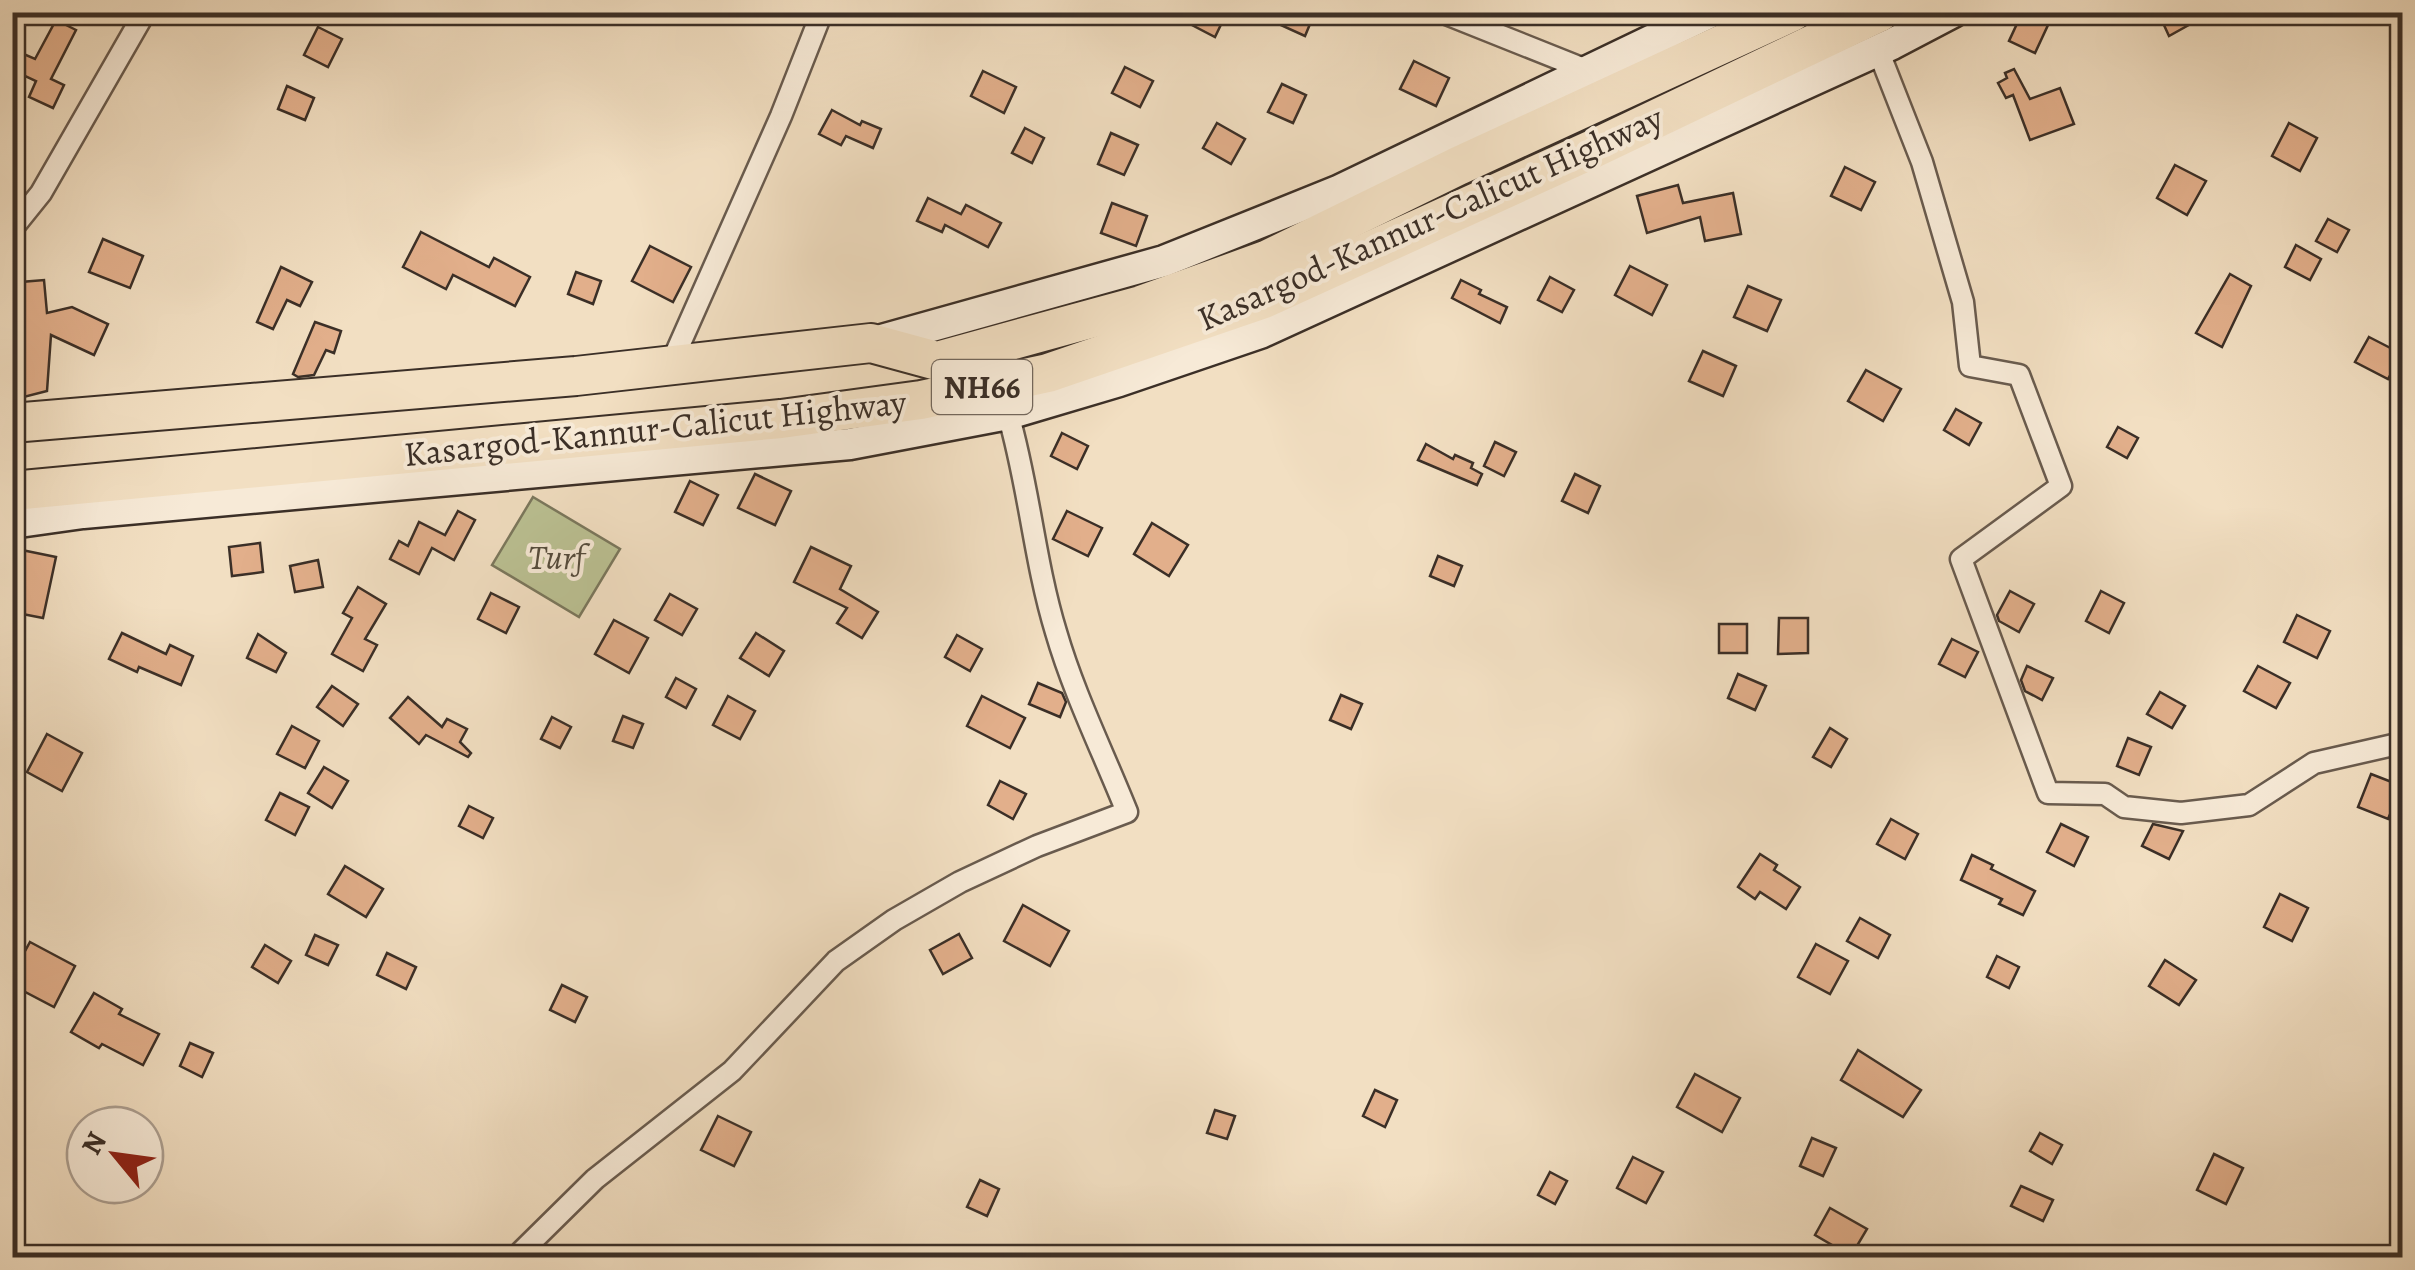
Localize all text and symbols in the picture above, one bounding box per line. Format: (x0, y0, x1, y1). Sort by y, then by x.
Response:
street label: Kasargod-Kannur-Calicut Highway (1190, 93, 1671, 343)
road number: NH66 (932, 360, 1032, 414)
street label: Kasargod-Kannur-Calicut Highway (402, 378, 909, 478)
park label: Turf (528, 533, 591, 581)
north arrow (65, 1105, 165, 1205)
text: N (72, 1125, 116, 1161)

